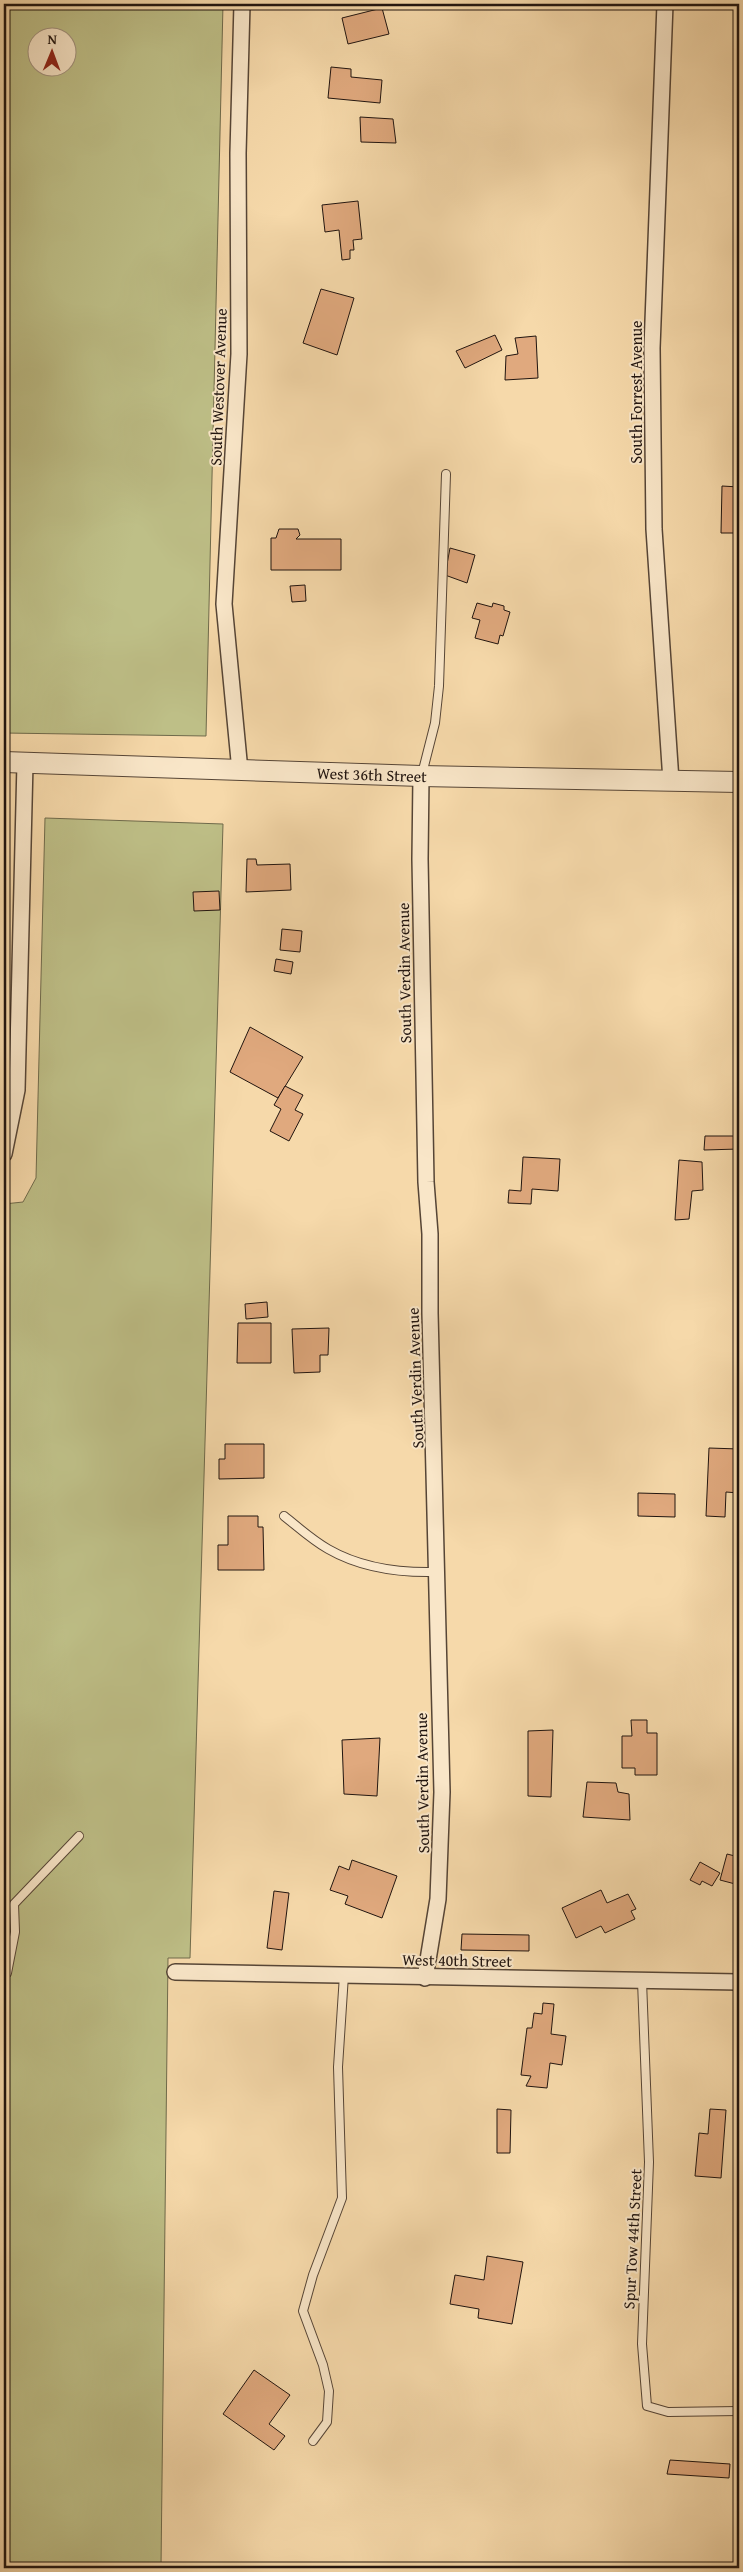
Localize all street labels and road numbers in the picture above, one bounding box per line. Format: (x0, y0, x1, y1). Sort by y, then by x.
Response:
street label: South Westover Avenue (203, 308, 233, 466)
street label: South Forrest Avenue (624, 320, 648, 464)
street label: West 36th Street (316, 761, 427, 788)
street label: South Verdin Avenue (391, 902, 417, 1044)
street label: South Verdin Avenue (401, 1307, 429, 1449)
street label: South Verdin Avenue (409, 1712, 435, 1854)
street label: West 40th Street (402, 1947, 513, 1973)
street label: Spur Tow 44th Street (616, 2168, 648, 2310)

